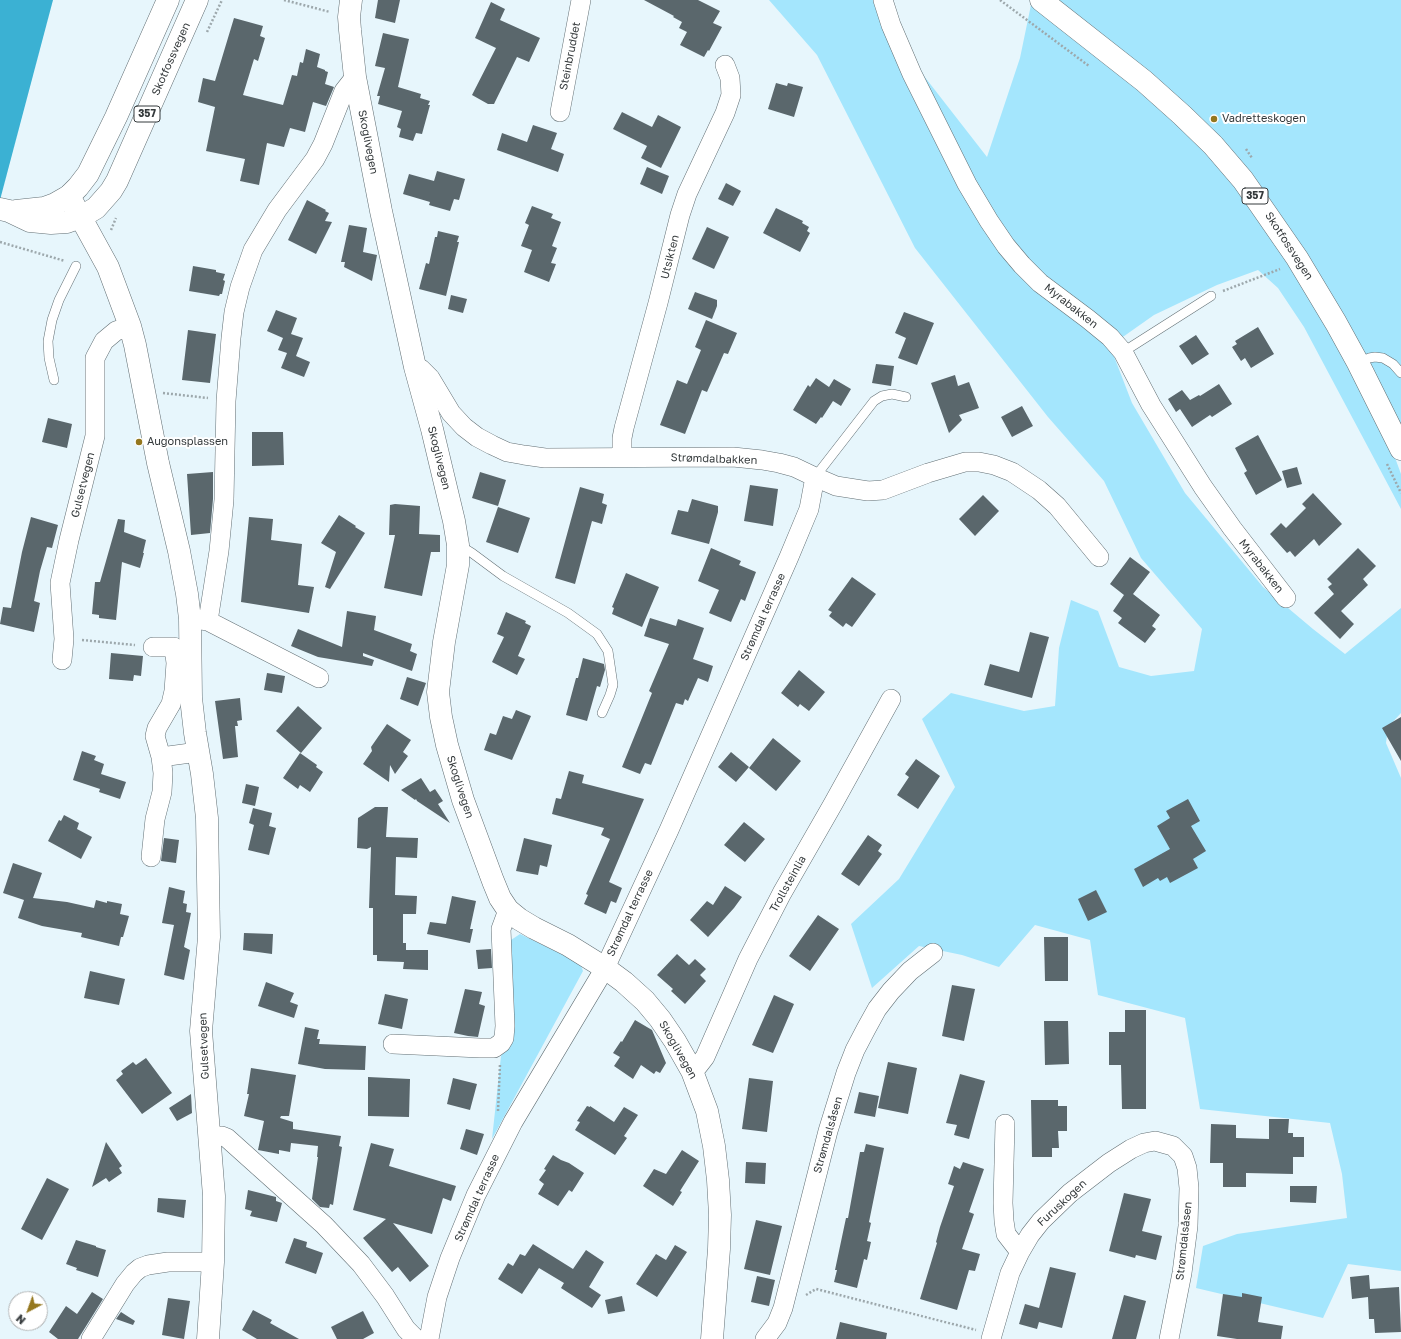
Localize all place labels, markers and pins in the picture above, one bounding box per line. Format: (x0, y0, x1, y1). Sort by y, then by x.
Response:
place label: Vadretteskogen (1222, 112, 1306, 126)
marker: Vadretteskogen (1209, 114, 1219, 124)
place label: Augonsplassen (147, 435, 228, 449)
marker: Augonsplassen (134, 437, 144, 447)

